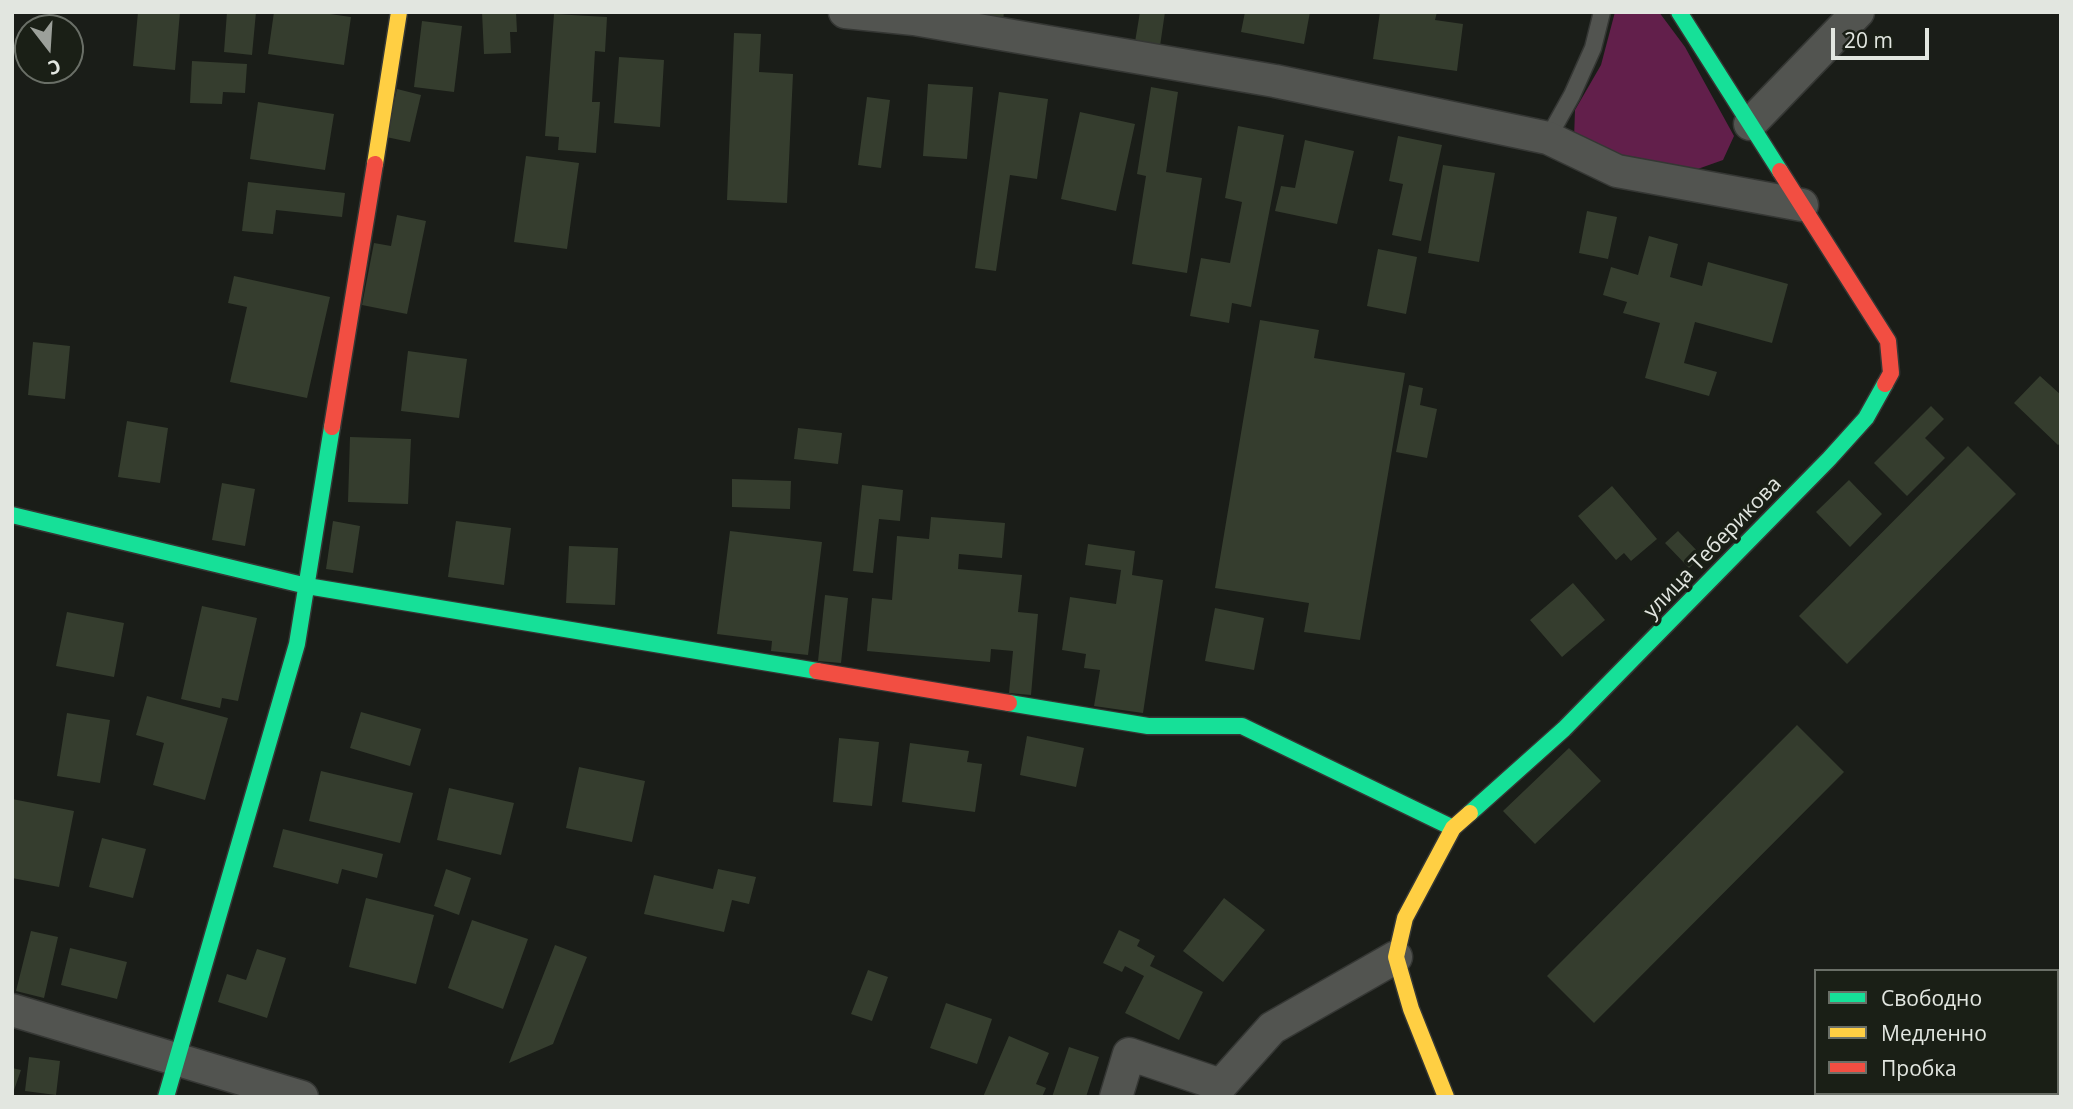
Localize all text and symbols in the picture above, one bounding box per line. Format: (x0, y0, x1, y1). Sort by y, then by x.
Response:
north arrow (14, 14, 84, 84)
scale bar (1835, 14, 1933, 58)
text: 20 m (1844, 26, 1893, 54)
text: С (45, 53, 64, 81)
street label: улица Теберикова (1639, 472, 1787, 624)
legend (1814, 969, 2059, 1095)
text: Свободно (1881, 984, 1982, 1012)
text: Медленно (1881, 1019, 1987, 1047)
text: Пробка (1881, 1054, 1957, 1082)

